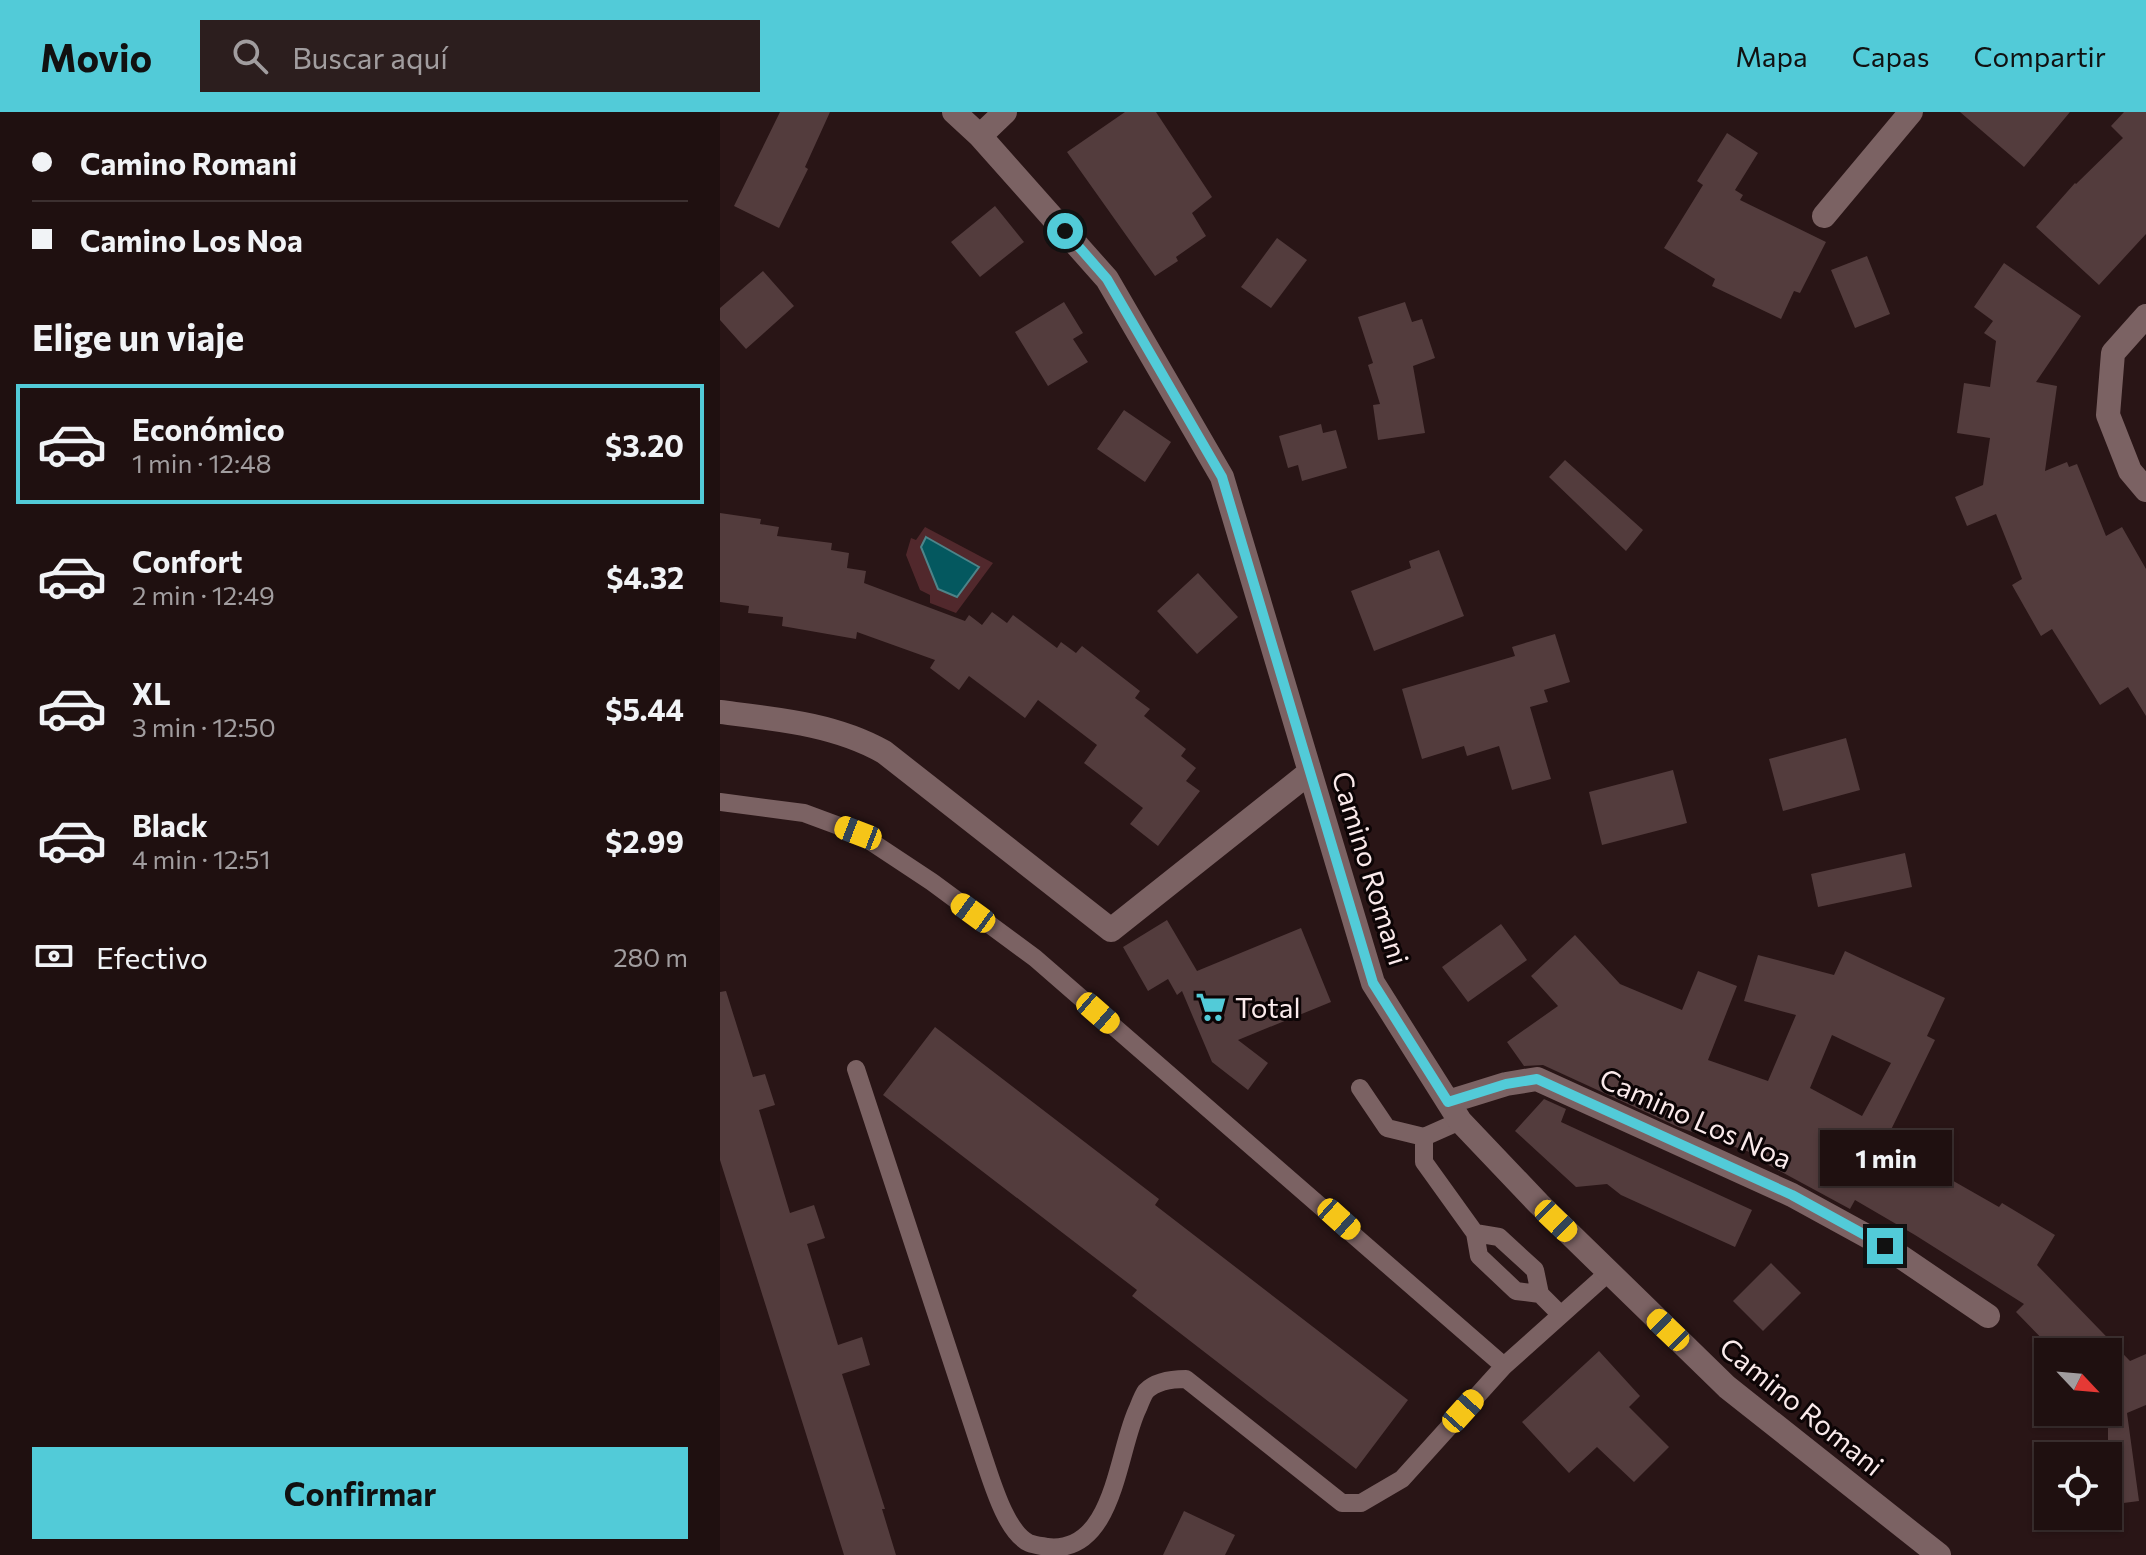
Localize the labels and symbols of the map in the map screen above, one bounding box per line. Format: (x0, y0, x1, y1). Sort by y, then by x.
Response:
route start (1047, 213, 1083, 249)
street label: Camino Romani (1325, 767, 1417, 969)
car (831, 813, 885, 853)
car (947, 889, 999, 937)
car (1072, 988, 1124, 1038)
supermarket icon: Total (1194, 990, 1228, 1024)
place label: Total (1235, 990, 1301, 1024)
street label: Camino Los Noa (1595, 1060, 1797, 1176)
callout: 1 min (1819, 1130, 1951, 1186)
car (1313, 1194, 1365, 1244)
car (1530, 1196, 1582, 1246)
route end (1867, 1228, 1903, 1264)
car (1642, 1305, 1694, 1355)
street label: Camino Romani (1713, 1330, 1891, 1482)
north arrow (2034, 1338, 2122, 1426)
car (1438, 1385, 1488, 1437)

